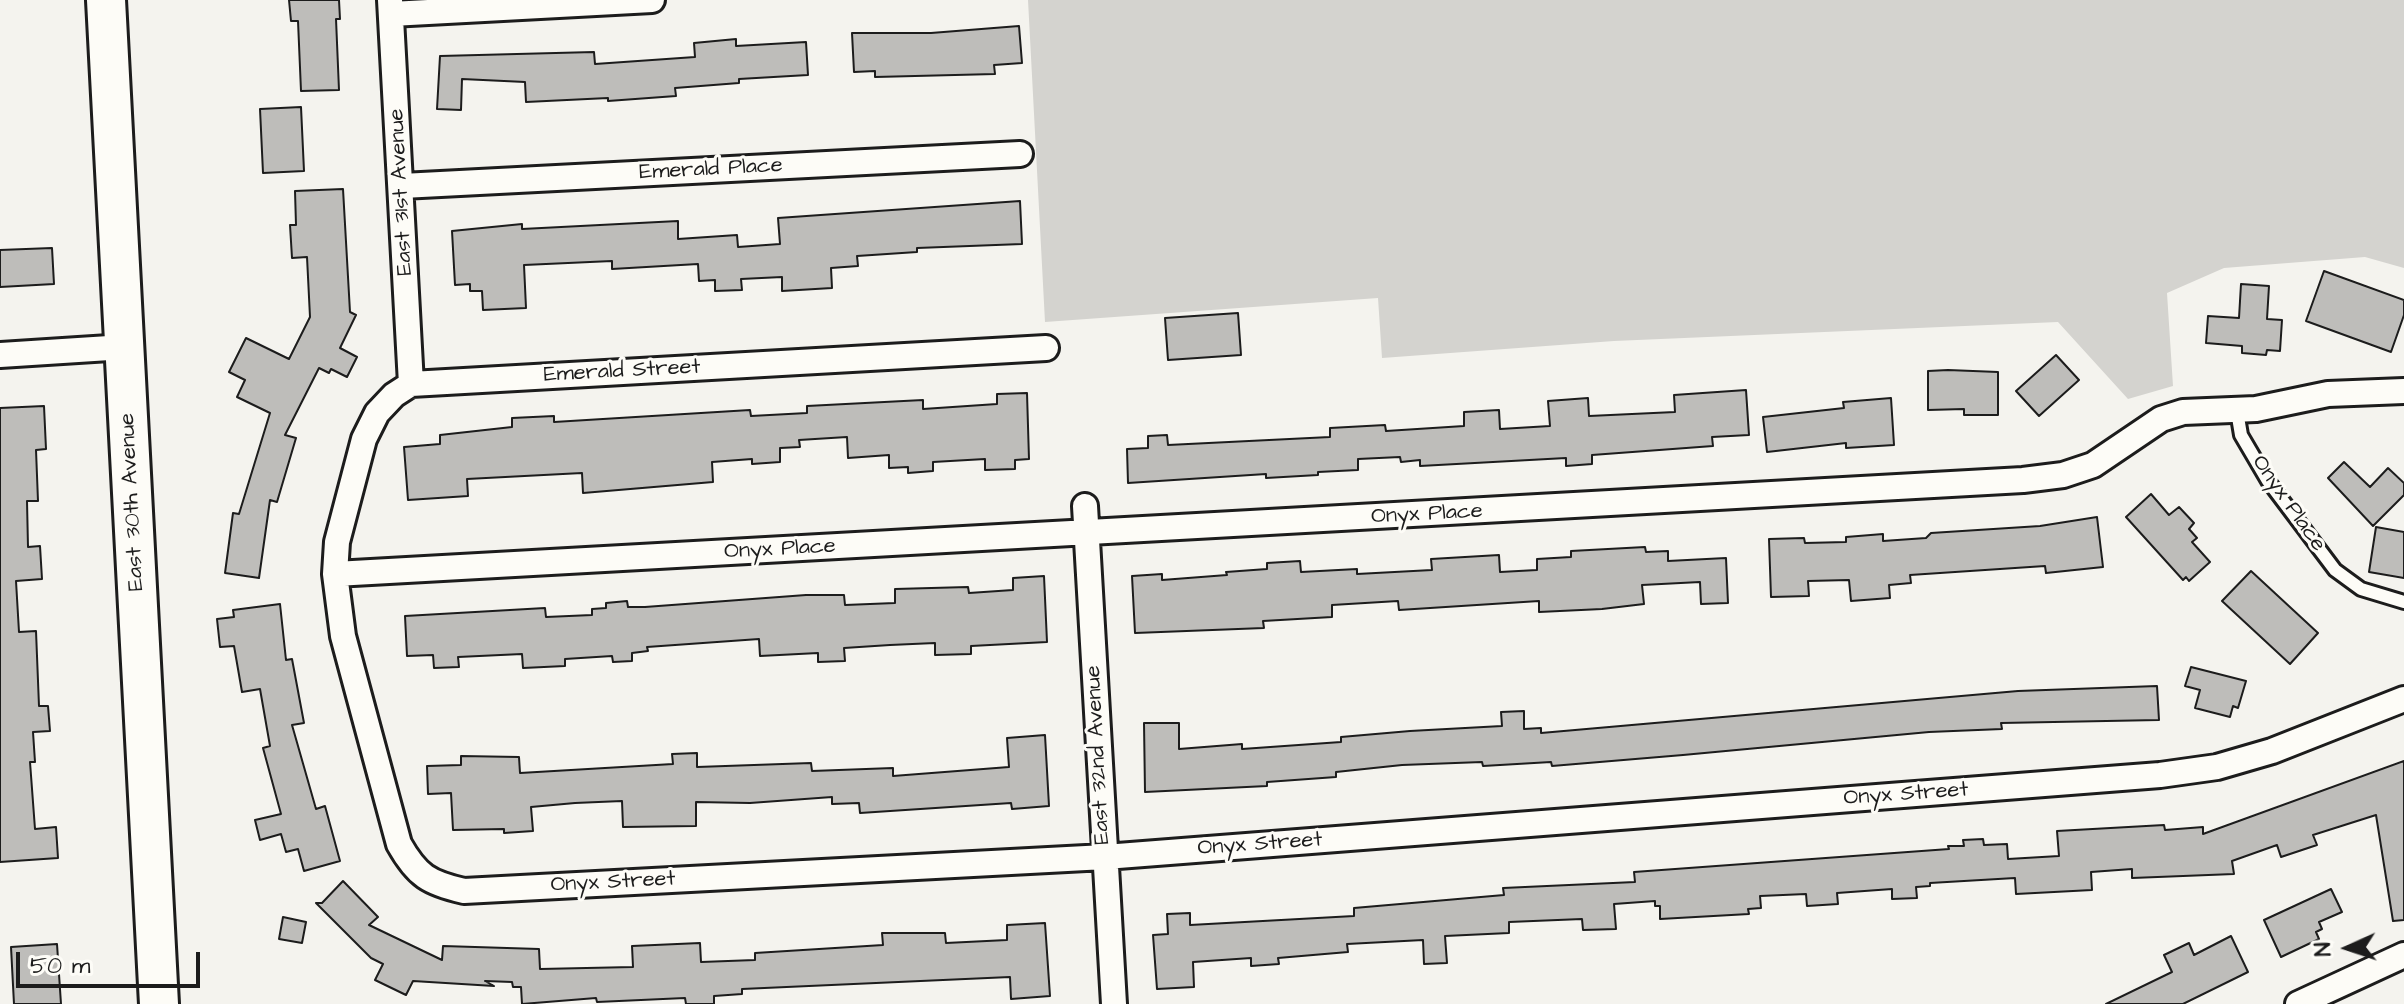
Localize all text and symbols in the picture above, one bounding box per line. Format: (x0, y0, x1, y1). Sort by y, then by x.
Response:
street label: East 31st Avenue (384, 108, 420, 276)
street label: Emerald Place (639, 153, 783, 187)
street label: Emerald Street (543, 355, 701, 389)
street label: East 30th Avenue (115, 412, 151, 592)
street label: Onyx Place (2245, 451, 2331, 557)
street label: Onyx Place (1371, 499, 1483, 531)
street label: Onyx Place (724, 534, 836, 566)
street label: East 32nd Avenue (1081, 665, 1117, 845)
street label: Onyx Street (1843, 777, 1969, 813)
street label: Onyx Street (1197, 827, 1323, 863)
street label: Onyx Street (550, 867, 676, 899)
north arrow (2308, 908, 2388, 988)
scale bar (20, 936, 204, 986)
text: N (2308, 942, 2339, 957)
text: 50 m (30, 949, 90, 983)

